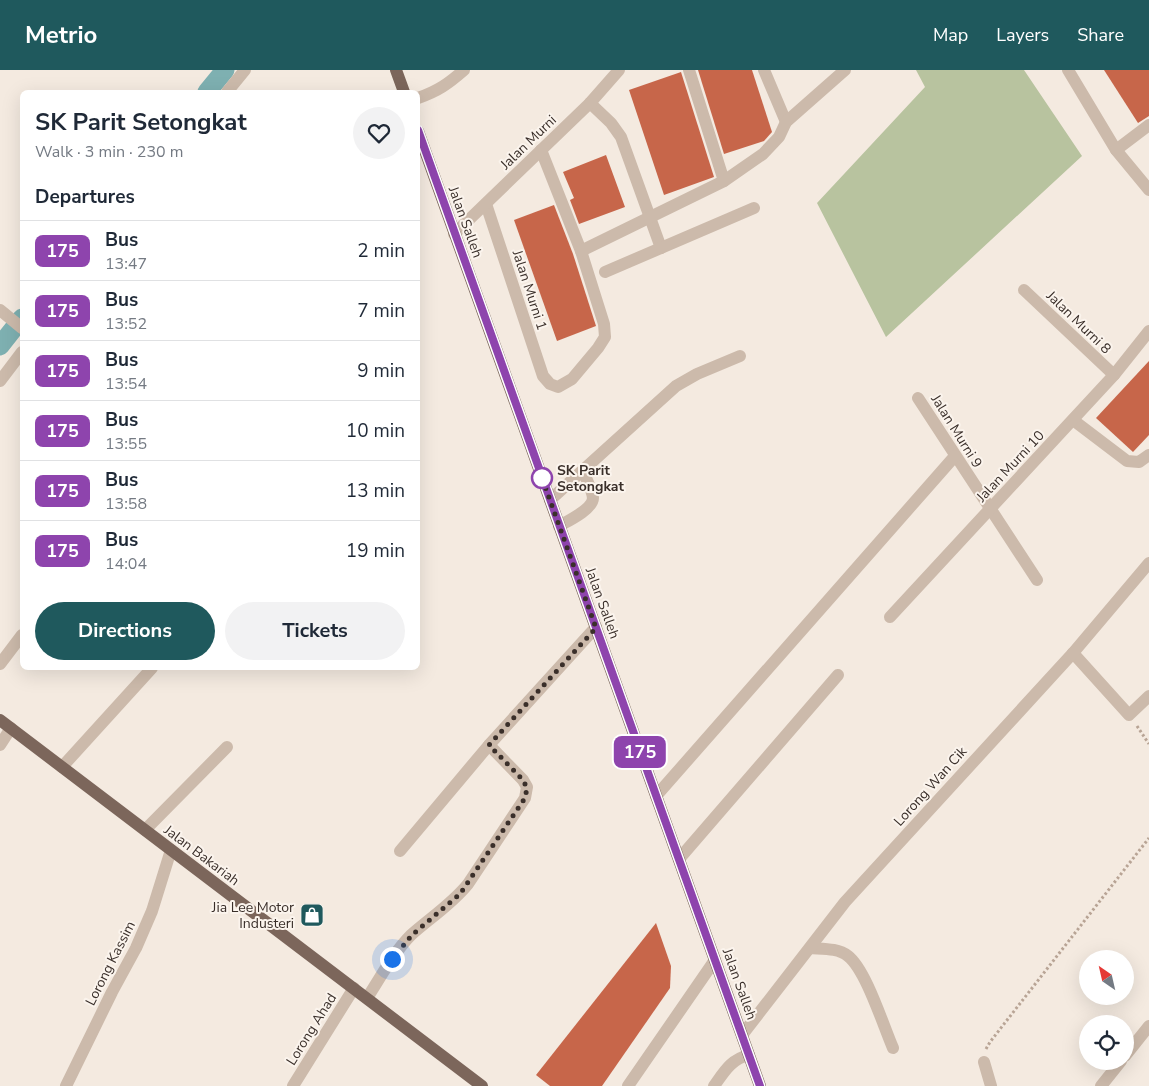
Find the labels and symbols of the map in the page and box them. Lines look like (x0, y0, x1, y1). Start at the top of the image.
street label: Jalan Murni (495, 111, 561, 175)
street label: Jalan Salleh (443, 183, 487, 261)
street label: Jalan Murni 1 (507, 247, 551, 333)
street label: Jalan Murni 8 (1041, 286, 1115, 358)
street label: Jalan Murni 9 (926, 390, 987, 472)
street label: Jalan Murni 10 (972, 426, 1049, 507)
place label: SK Parit Setongkat (557, 461, 625, 496)
marker: SK Parit Setongkat (531, 467, 553, 489)
street label: Jalan Salleh (580, 564, 624, 642)
line badge: 175 (611, 736, 669, 768)
street label: Lorong Wan Cik (890, 742, 972, 830)
street label: Jalan Bakariah (159, 820, 243, 890)
place label: Jia Lee Motor Industeri (211, 898, 294, 933)
shop icon: Jia Lee Motor Industeri (299, 902, 325, 928)
street label: Lorong Kassim (81, 918, 140, 1009)
street label: Jalan Salleh (717, 945, 761, 1023)
your location (380, 947, 405, 972)
north arrow (1079, 950, 1134, 1005)
street label: Lorong Ahad (282, 990, 341, 1069)

